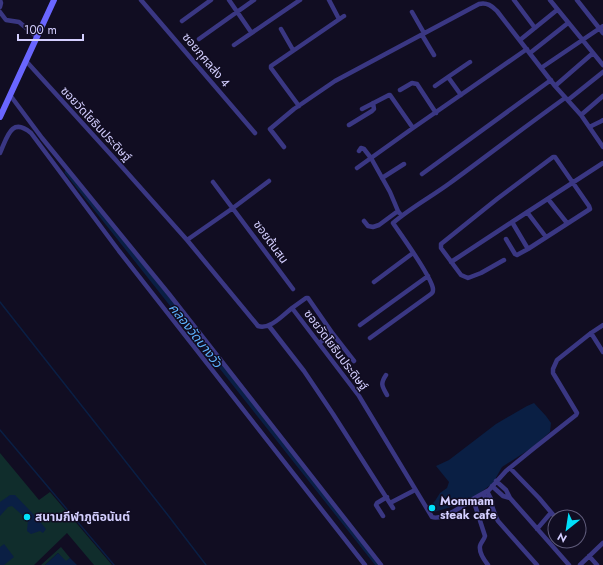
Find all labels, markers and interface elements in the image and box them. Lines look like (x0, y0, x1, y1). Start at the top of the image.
scale bar (18, 16, 83, 42)
text: 100 m (24, 21, 57, 39)
street label: ซอยกุศลส่ง 4 (178, 29, 234, 91)
street label: ซอยวัดโยธินประดิษฐ์ (56, 82, 136, 166)
street label: ซอยต้นสน (249, 217, 293, 267)
water label: คลองวัดบางวัว (164, 299, 227, 372)
street label: ซอยวัดโยธินประดิษฐ์ (300, 306, 373, 395)
place label: Mommam steak cafe (440, 492, 497, 524)
marker: Mommam steak cafe (427, 503, 437, 513)
place label: สนามกีฬาภูติอนันต์ (35, 508, 130, 526)
north arrow (547, 509, 587, 549)
marker: สนามกีฬาภูติอนันต์ (22, 512, 32, 522)
text: N (554, 529, 570, 547)

